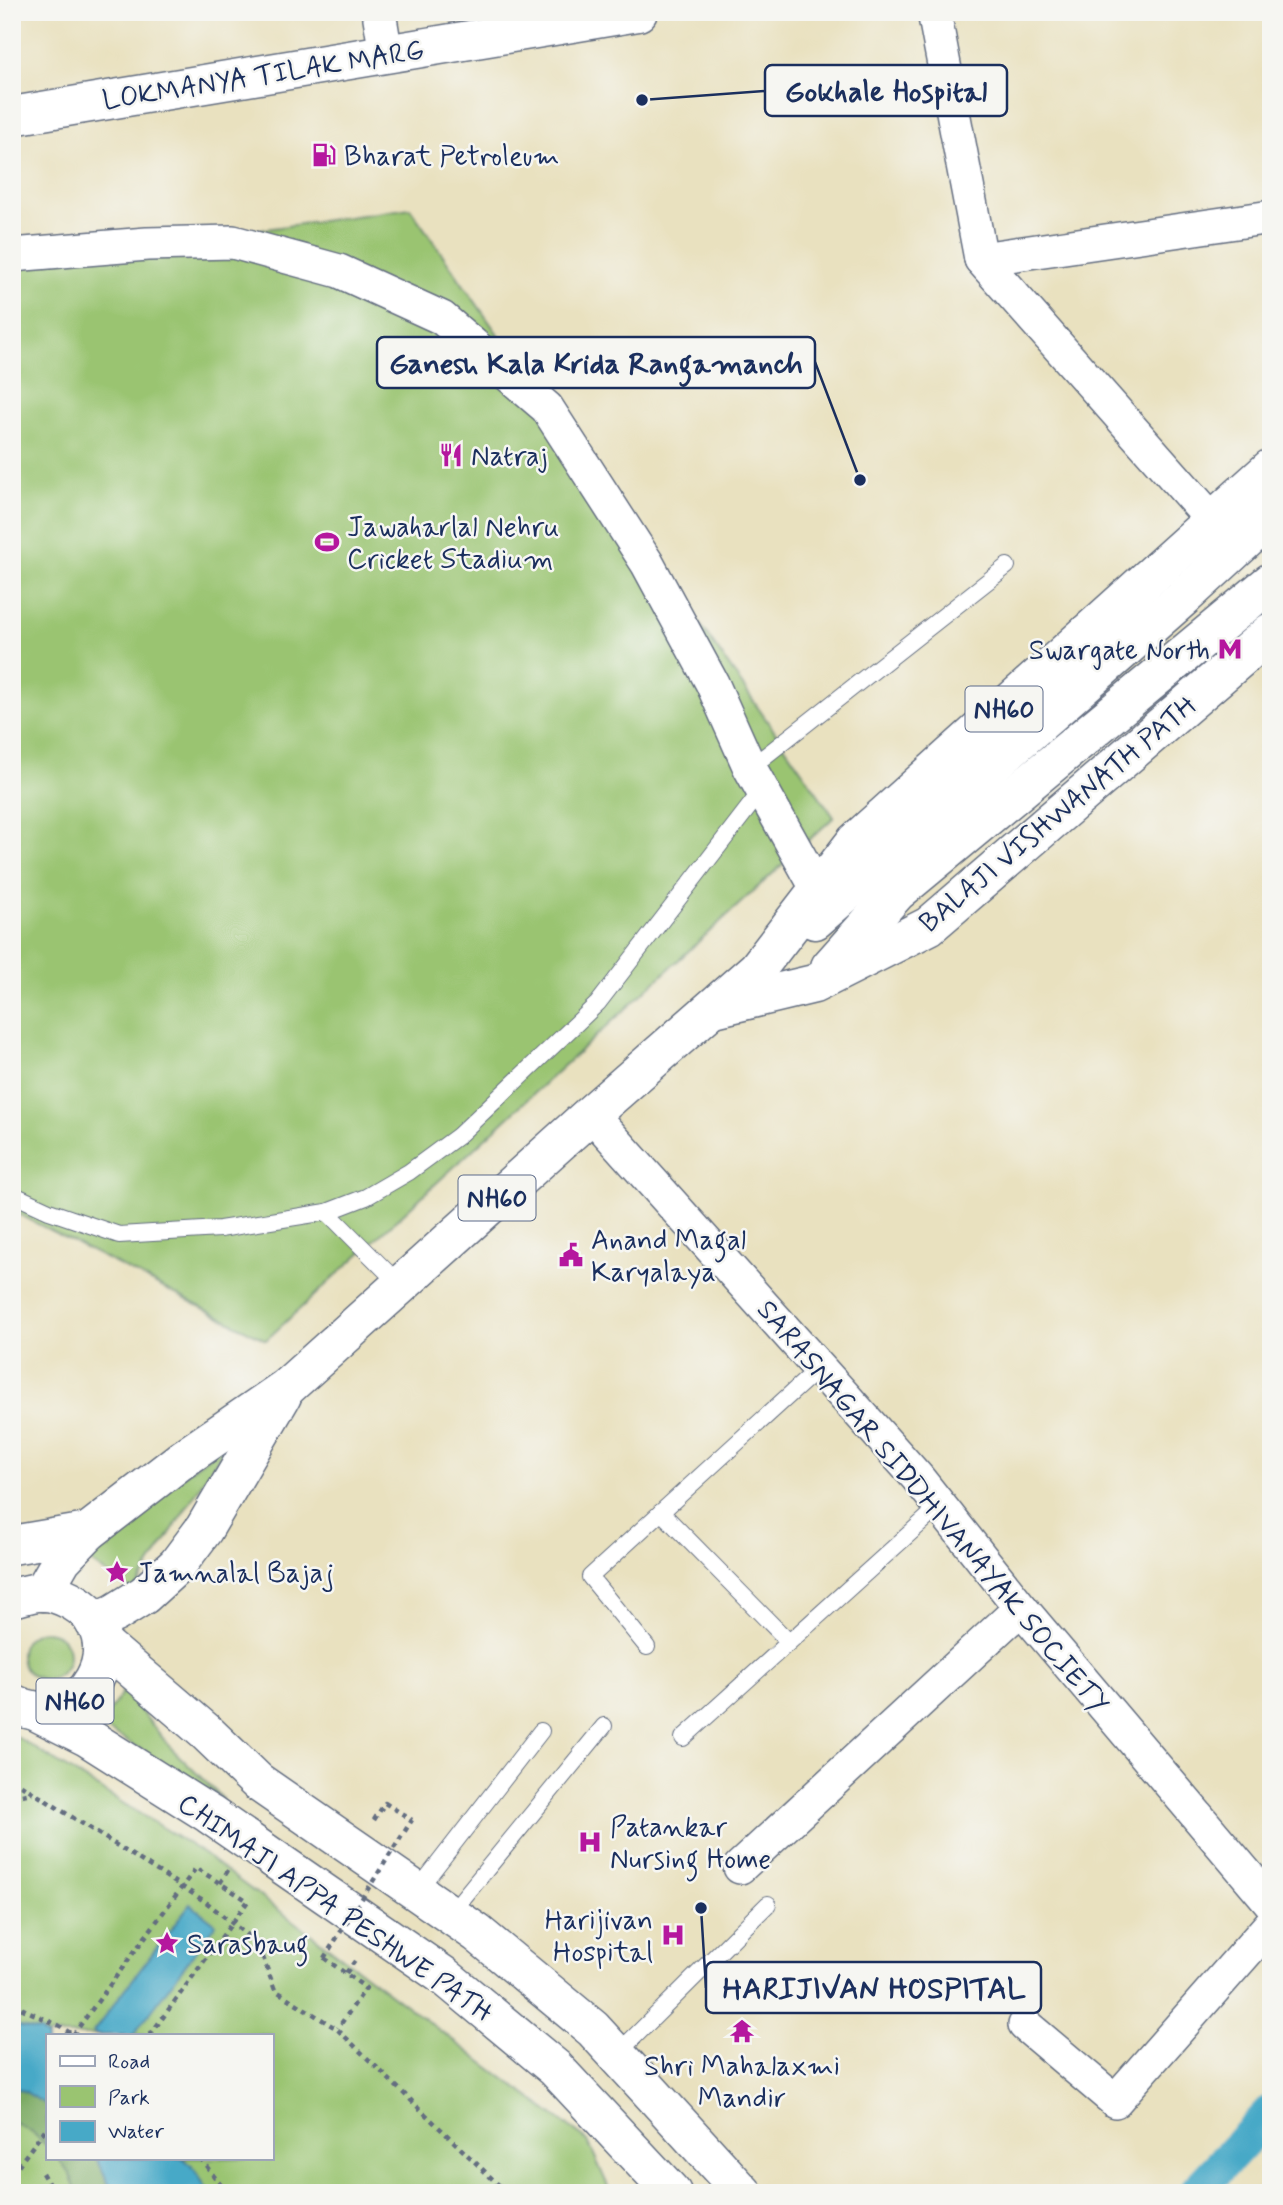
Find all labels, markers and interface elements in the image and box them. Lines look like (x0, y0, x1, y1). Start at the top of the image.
street label: LOKMANYA TILAK MARG (100, 33, 427, 120)
callout: Gokhale Hospital (765, 65, 1007, 116)
text: Gokhale Hospital (785, 73, 987, 112)
place label: Bharat Petroleum (344, 139, 560, 176)
fuel station icon: Bharat Petroleum (310, 141, 338, 169)
callout: Ganesh Kala Krida Rangamanch (377, 337, 815, 388)
text: Ganesh Kala Krida Rangamanch (389, 345, 803, 388)
place label: Natraj (471, 439, 548, 476)
restaurant icon: Natraj (437, 441, 465, 469)
place label: Jawaharlal Nehru Cricket Stadium (347, 510, 559, 579)
sports icon: Jawaharlal Nehru Cricket Stadium (313, 528, 341, 556)
place label: Swargate North (1029, 633, 1210, 670)
metro station icon: Swargate North (1216, 635, 1244, 663)
road number: NH60 (965, 687, 1042, 732)
street label: BALAJI VISHWANATH PATH (912, 688, 1205, 942)
road number: NH60 (458, 1176, 536, 1220)
place label: Anand Magal Karyalaya (591, 1223, 746, 1292)
public building icon: Anand Magal Karyalaya (557, 1241, 585, 1269)
street label: SARASNAGAR SIDDHIVANAYAK SOCIETY (748, 1293, 1117, 1722)
place label: Jamnalal Bajaj (137, 1556, 334, 1593)
place icon: Jamnalal Bajaj (103, 1558, 131, 1586)
road number: NH60 (36, 1678, 114, 1724)
street label: CHIMAJI APPA PESHWE PATH (170, 1786, 499, 2032)
place label: Patankar Nursing Home (610, 1810, 771, 1882)
hospital icon: Patankar Nursing Home (576, 1828, 604, 1856)
place label: Harijivan Hospital (545, 1903, 653, 1972)
hospital icon: Harijivan Hospital (659, 1921, 687, 1949)
place label: Sarasbaug (187, 1927, 309, 1967)
place icon: Sarasbaug (153, 1929, 181, 1957)
callout: HARIJIVAN HOSPITAL (706, 1962, 1041, 2013)
text: HARIJIVAN HOSPITAL (723, 1970, 1026, 2009)
temple icon: Shri Mahalaxmi Mandir (728, 2017, 756, 2045)
legend (46, 2034, 273, 2160)
text: Road (108, 2048, 150, 2076)
place label: Shri Mahalaxmi Mandir (644, 2049, 840, 2118)
text: Park (108, 2084, 150, 2112)
text: Water (108, 2118, 164, 2146)

